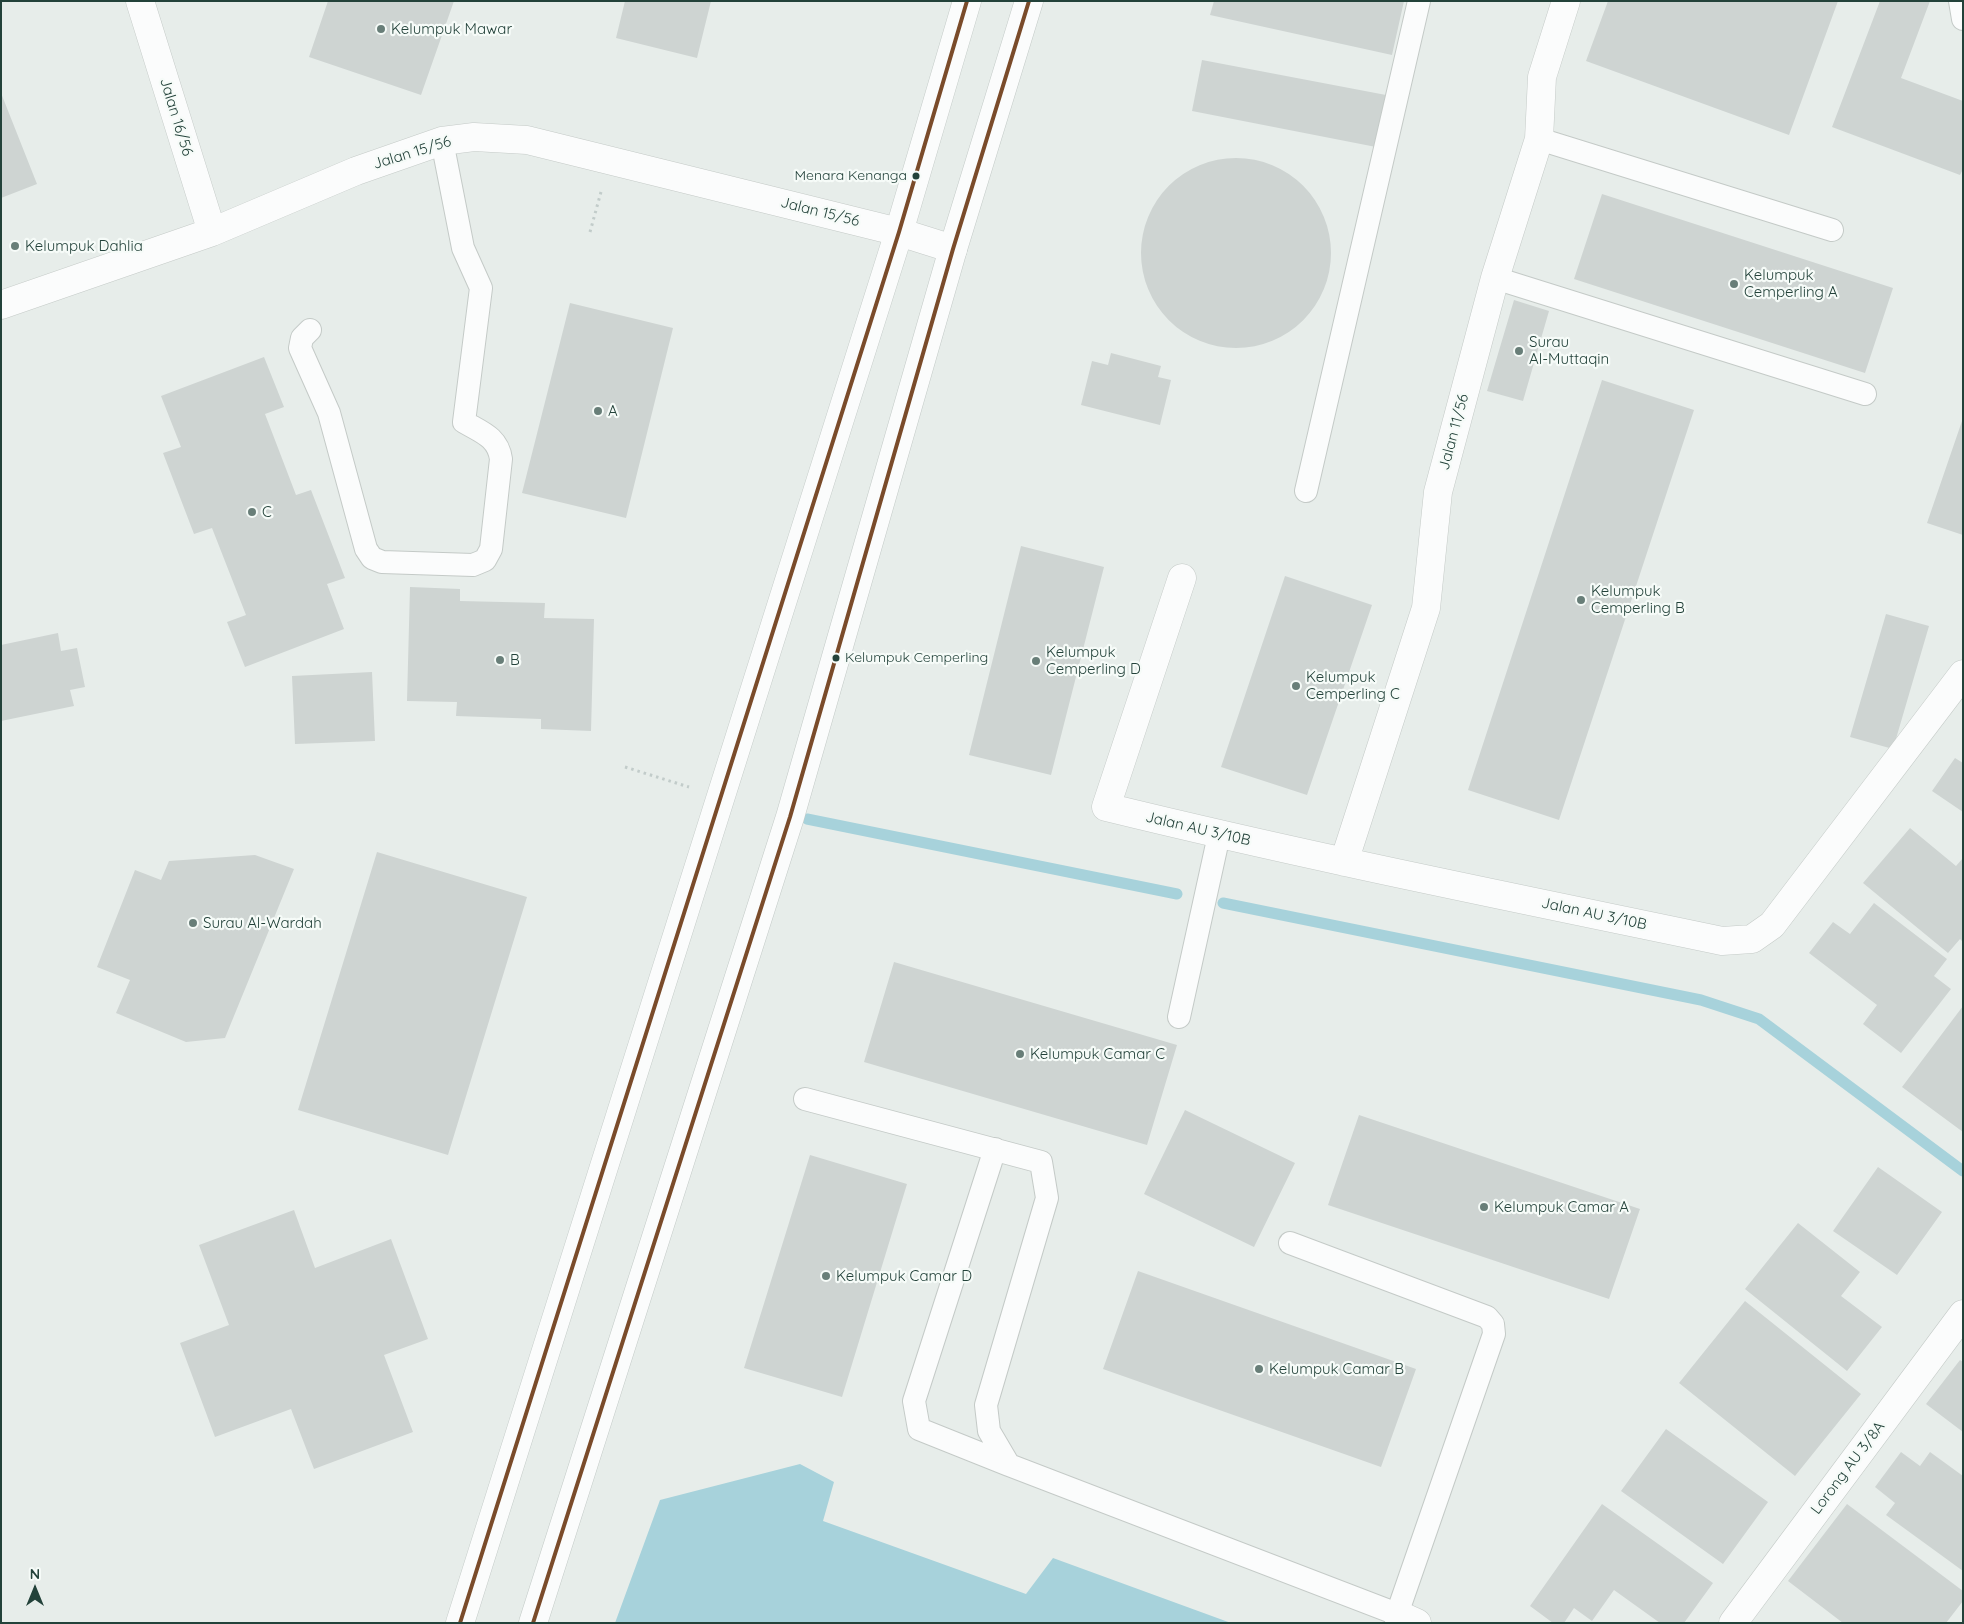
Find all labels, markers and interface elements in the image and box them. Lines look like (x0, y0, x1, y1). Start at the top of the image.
place label: Kelumpuk Mawar (391, 20, 512, 38)
marker: Kelumpuk Mawar (375, 23, 387, 35)
street label: Jalan 16/56 (156, 76, 196, 158)
street label: Jalan 15/56 (371, 133, 453, 173)
place label: Menara Kenanga (795, 168, 907, 184)
marker: Menara Kenanga (911, 171, 921, 181)
street label: Jalan 15/56 (779, 193, 861, 231)
place label: Kelumpuk Dahlia (25, 237, 143, 255)
marker: Kelumpuk Dahlia (9, 240, 21, 252)
place label: Kelumpuk Cemperling A (1744, 266, 1838, 301)
marker: Kelumpuk Cemperling A (1728, 278, 1740, 290)
place label: Surau Al-Muttaqin (1529, 333, 1609, 368)
marker: Surau Al-Muttaqin (1513, 345, 1525, 357)
street label: Jalan 11/56 (1435, 392, 1473, 472)
place label: A (608, 402, 618, 420)
marker: A (592, 405, 604, 417)
place label: C (262, 503, 272, 521)
marker: C (246, 506, 258, 518)
place label: Kelumpuk Cemperling B (1591, 582, 1685, 617)
marker: Kelumpuk Cemperling B (1575, 594, 1587, 606)
place label: Kelumpuk Cemperling D (1046, 643, 1141, 678)
place label: Kelumpuk Cemperling (845, 650, 988, 666)
place label: B (510, 651, 520, 669)
marker: Kelumpuk Cemperling (831, 653, 841, 663)
marker: B (494, 654, 506, 666)
marker: Kelumpuk Cemperling D (1030, 655, 1042, 667)
place label: Kelumpuk Cemperling C (1306, 668, 1400, 703)
marker: Kelumpuk Cemperling C (1290, 680, 1302, 692)
street label: Jalan AU 3/10B (1144, 808, 1252, 850)
street label: Jalan AU 3/10B (1540, 894, 1648, 934)
place label: Surau Al-Wardah (203, 914, 322, 932)
marker: Surau Al-Wardah (187, 917, 199, 929)
place label: Kelumpuk Camar C (1030, 1045, 1165, 1063)
marker: Kelumpuk Camar C (1014, 1048, 1026, 1060)
place label: Kelumpuk Camar A (1494, 1198, 1629, 1216)
marker: Kelumpuk Camar A (1478, 1201, 1490, 1213)
place label: Kelumpuk Camar D (836, 1267, 972, 1285)
marker: Kelumpuk Camar D (820, 1270, 832, 1282)
place label: Kelumpuk Camar B (1269, 1360, 1404, 1378)
marker: Kelumpuk Camar B (1253, 1363, 1265, 1375)
street label: Lorong AU 3/8A (1807, 1418, 1889, 1518)
north arrow (10, 1564, 60, 1614)
text: N (30, 1565, 40, 1583)

